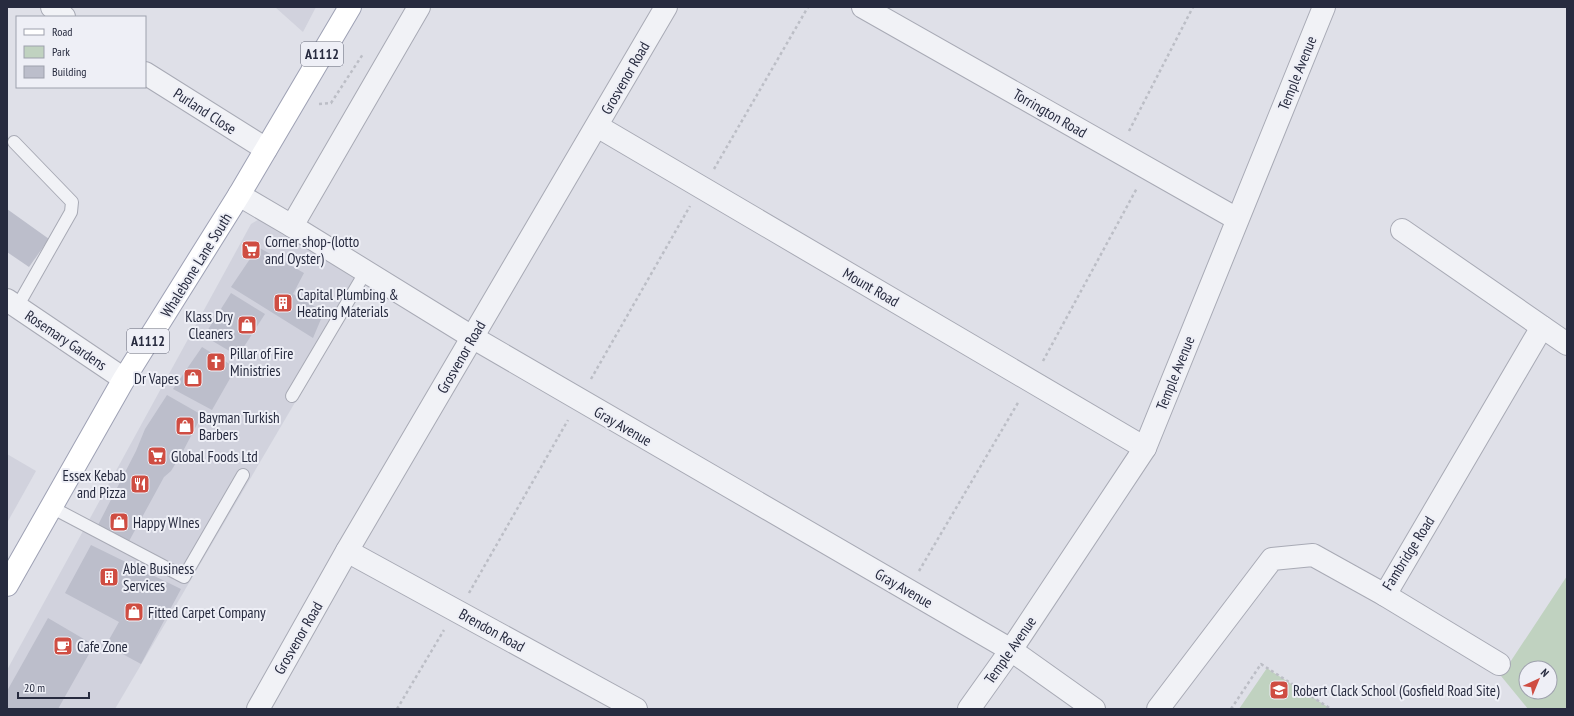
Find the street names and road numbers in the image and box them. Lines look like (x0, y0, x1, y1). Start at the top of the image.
street label: Temple Avenue (1274, 33, 1320, 113)
street label: Grosvenor Road (597, 38, 653, 118)
road number: A1112 (301, 42, 343, 66)
street label: Purland Close (170, 84, 240, 138)
street label: Torrington Road (1010, 84, 1090, 142)
street label: Whalebone Lane South (156, 209, 236, 321)
street label: Mount Road (839, 263, 903, 311)
street label: Rosemary Gardens (22, 306, 110, 374)
street label: Grosvenor Road (433, 317, 489, 397)
road number: A1112 (127, 329, 169, 353)
street label: Temple Avenue (1152, 333, 1198, 413)
street label: Gray Avenue (591, 402, 655, 450)
street label: Fambridge Road (1378, 512, 1438, 594)
street label: Gray Avenue (872, 564, 936, 612)
street label: Grosvenor Road (270, 598, 326, 678)
street label: Brendon Road (456, 604, 528, 656)
street label: Temple Avenue (980, 613, 1040, 687)

